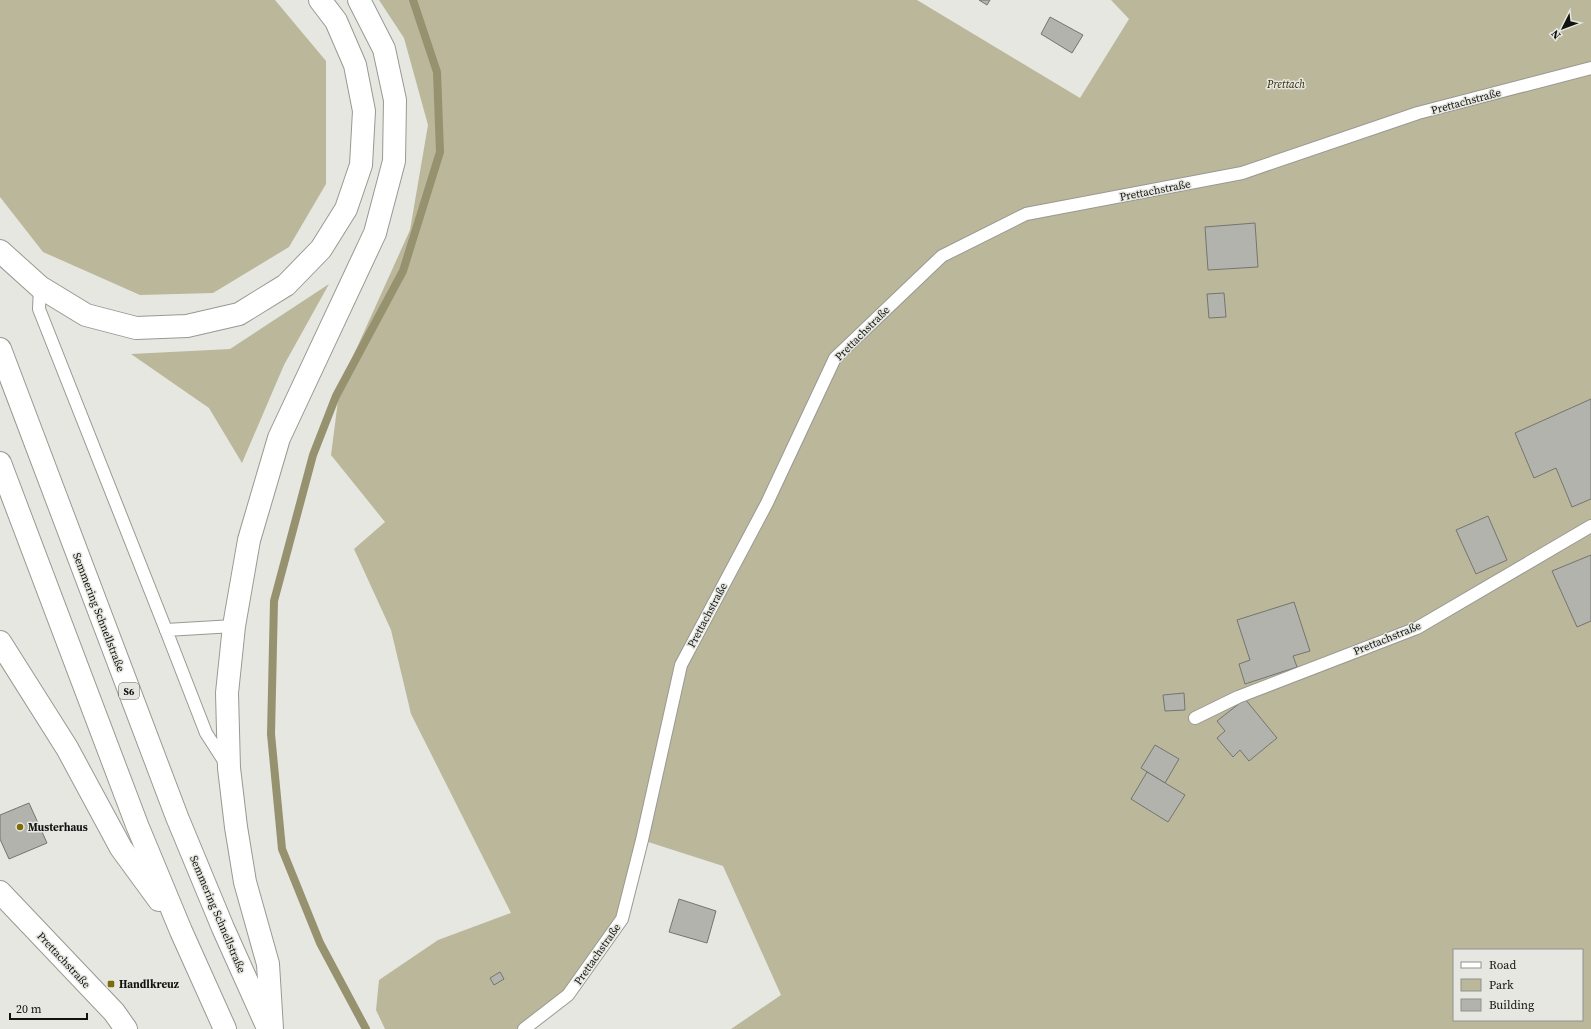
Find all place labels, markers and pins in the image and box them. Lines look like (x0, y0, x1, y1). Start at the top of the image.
place label: Musterhaus (28, 820, 88, 835)
marker: Musterhaus (15, 822, 25, 832)
place label: Handlkreuz (119, 977, 179, 992)
marker: Handlkreuz (106, 979, 116, 989)

